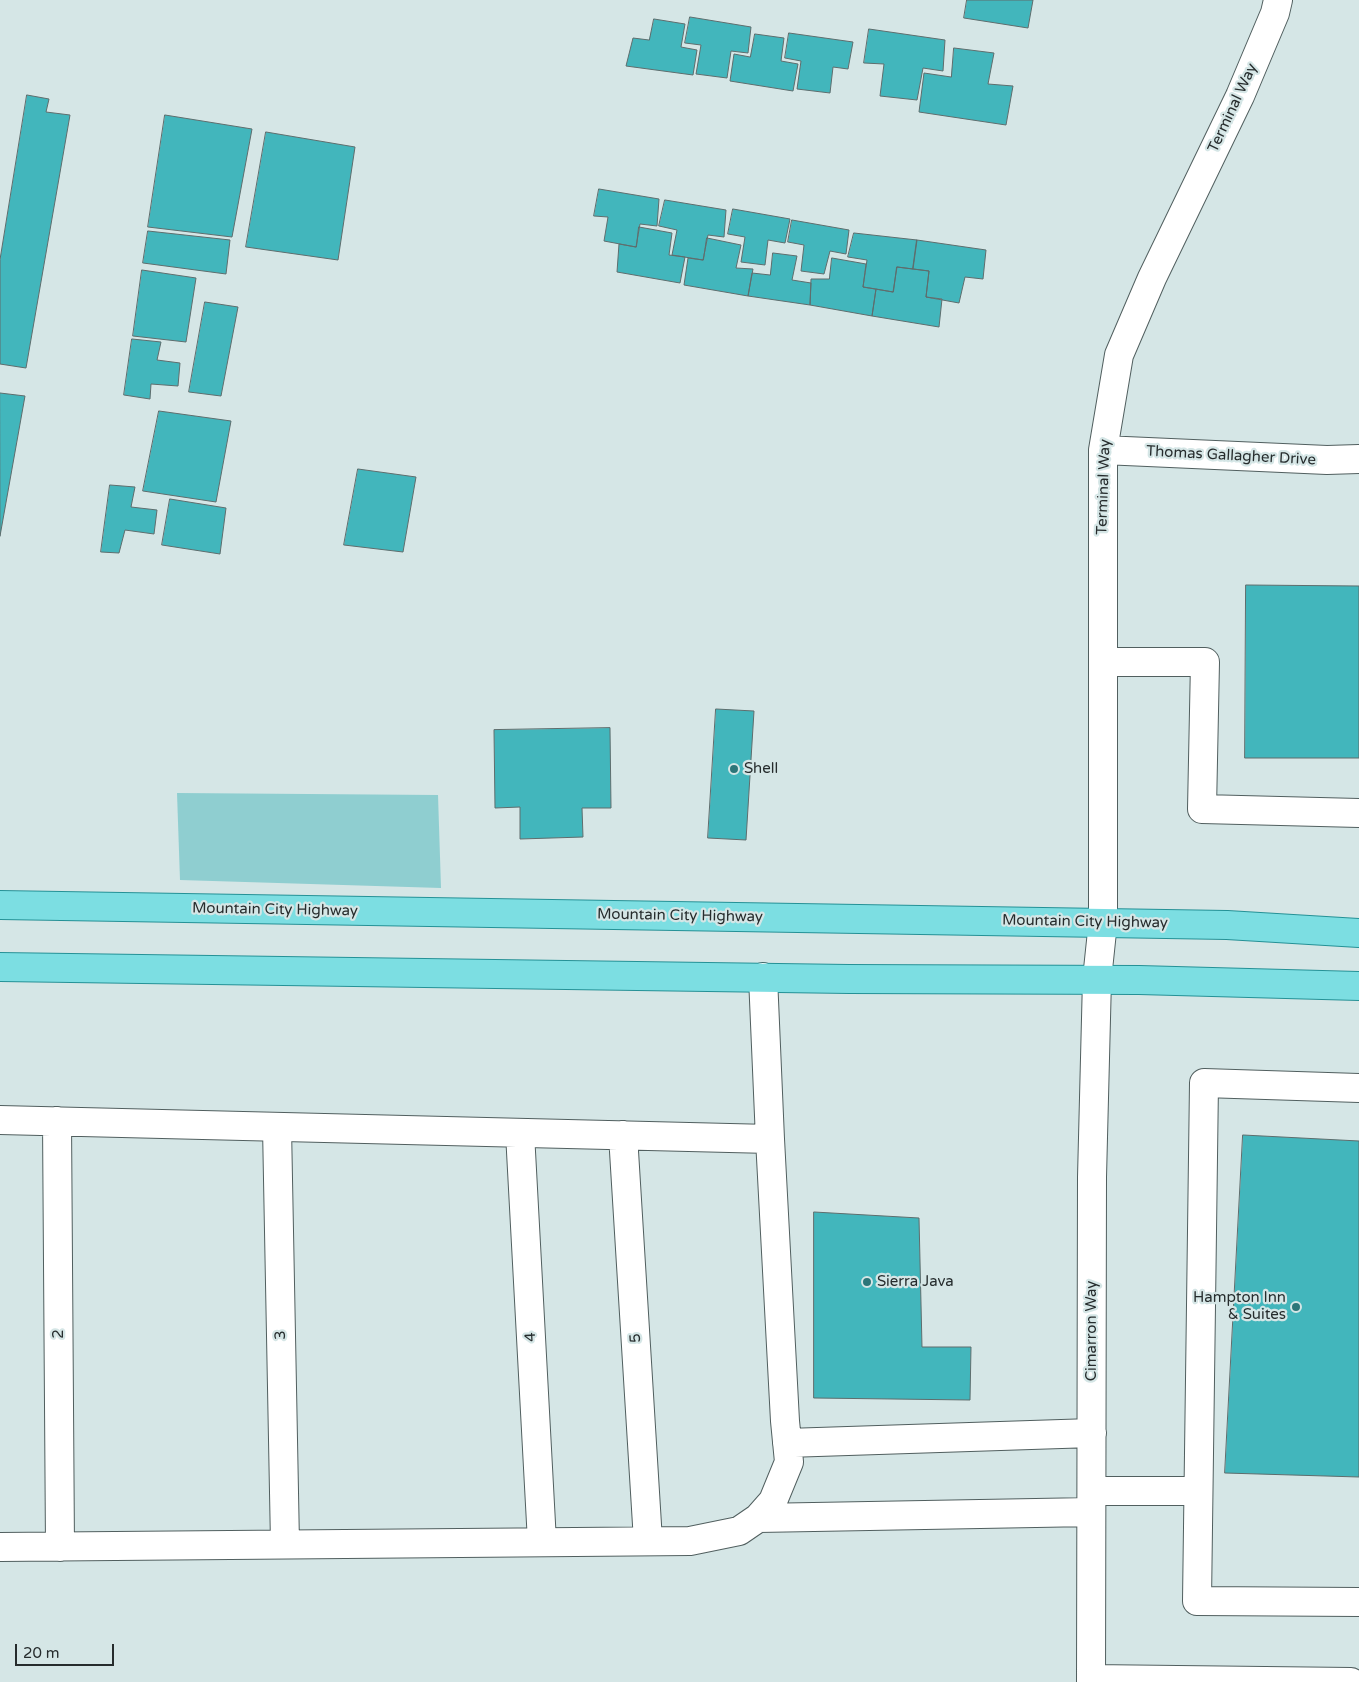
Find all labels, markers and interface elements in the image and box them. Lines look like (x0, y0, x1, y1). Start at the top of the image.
street label: Terminal Way (1205, 61, 1261, 155)
street label: Terminal Way (1093, 439, 1115, 535)
street label: Thomas Gallagher Drive (1146, 443, 1316, 469)
place label: Shell (744, 760, 778, 778)
marker: Shell (728, 763, 740, 775)
street label: Mountain City Highway (192, 900, 358, 920)
street label: Mountain City Highway (597, 906, 763, 926)
street label: Mountain City Highway (1002, 912, 1168, 932)
place label: Sierra Java (877, 1273, 954, 1291)
marker: Sierra Java (861, 1276, 873, 1288)
street label: Cimarron Way (1083, 1281, 1101, 1381)
place label: Hampton Inn & Suites (1193, 1289, 1286, 1324)
marker: Hampton Inn & Suites (1290, 1301, 1302, 1313)
street label: 2 (50, 1329, 68, 1339)
street label: 3 (272, 1330, 290, 1340)
street label: 4 (522, 1332, 540, 1342)
street label: 5 (627, 1333, 645, 1343)
scale bar (18, 1634, 116, 1666)
text: 20 m (23, 1644, 60, 1662)

